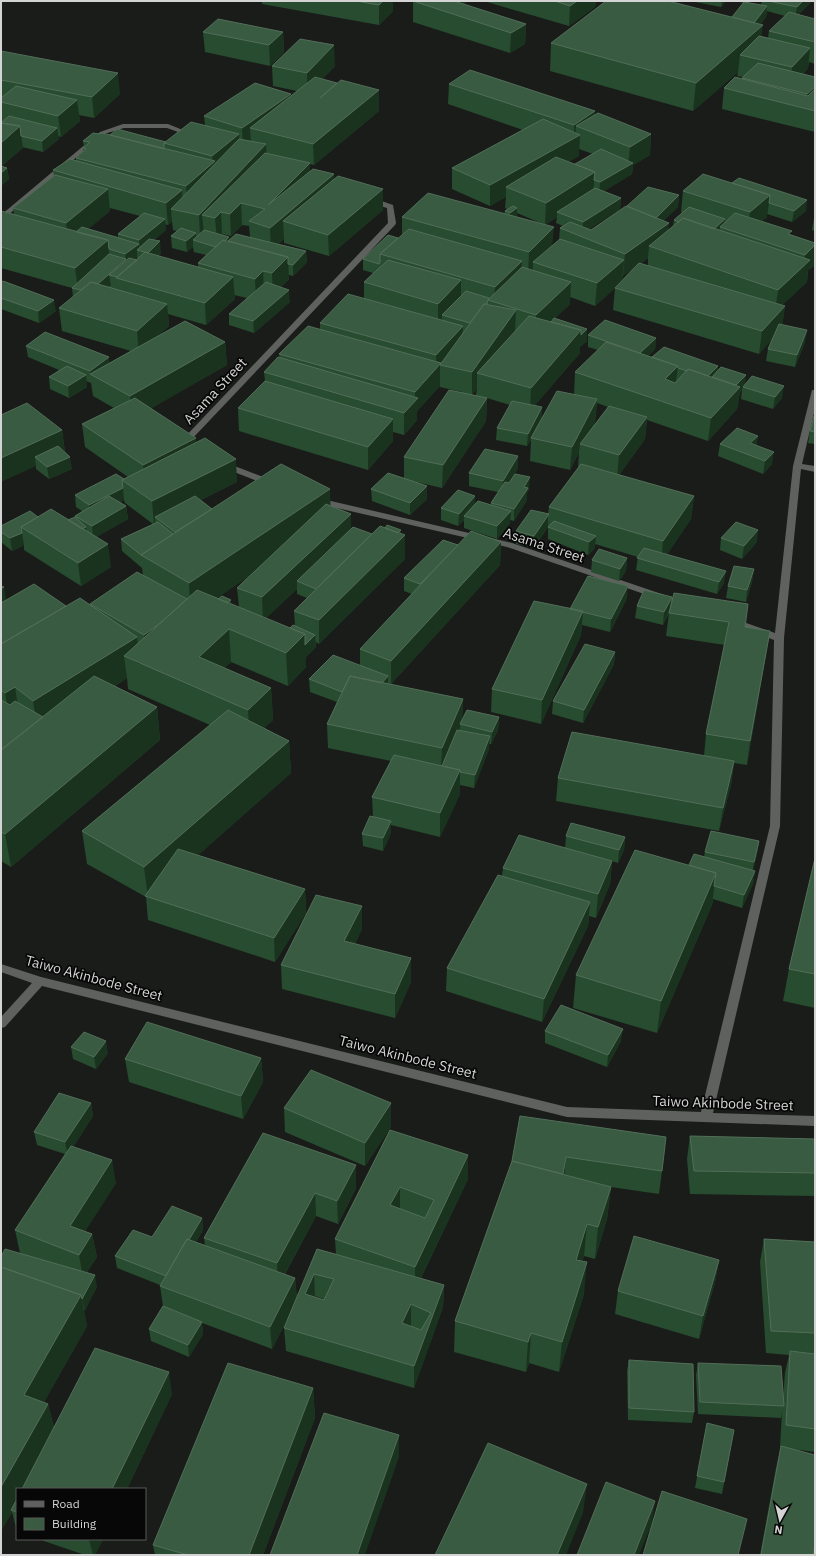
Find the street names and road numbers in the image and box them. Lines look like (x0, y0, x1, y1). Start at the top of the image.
street label: Asama Street (180, 354, 251, 428)
street label: Asama Street (501, 523, 587, 567)
street label: Taiwo Akinbode Street (24, 951, 165, 1005)
street label: Taiwo Akinbode Street (337, 1031, 479, 1083)
street label: Taiwo Akinbode Street (652, 1092, 794, 1114)

